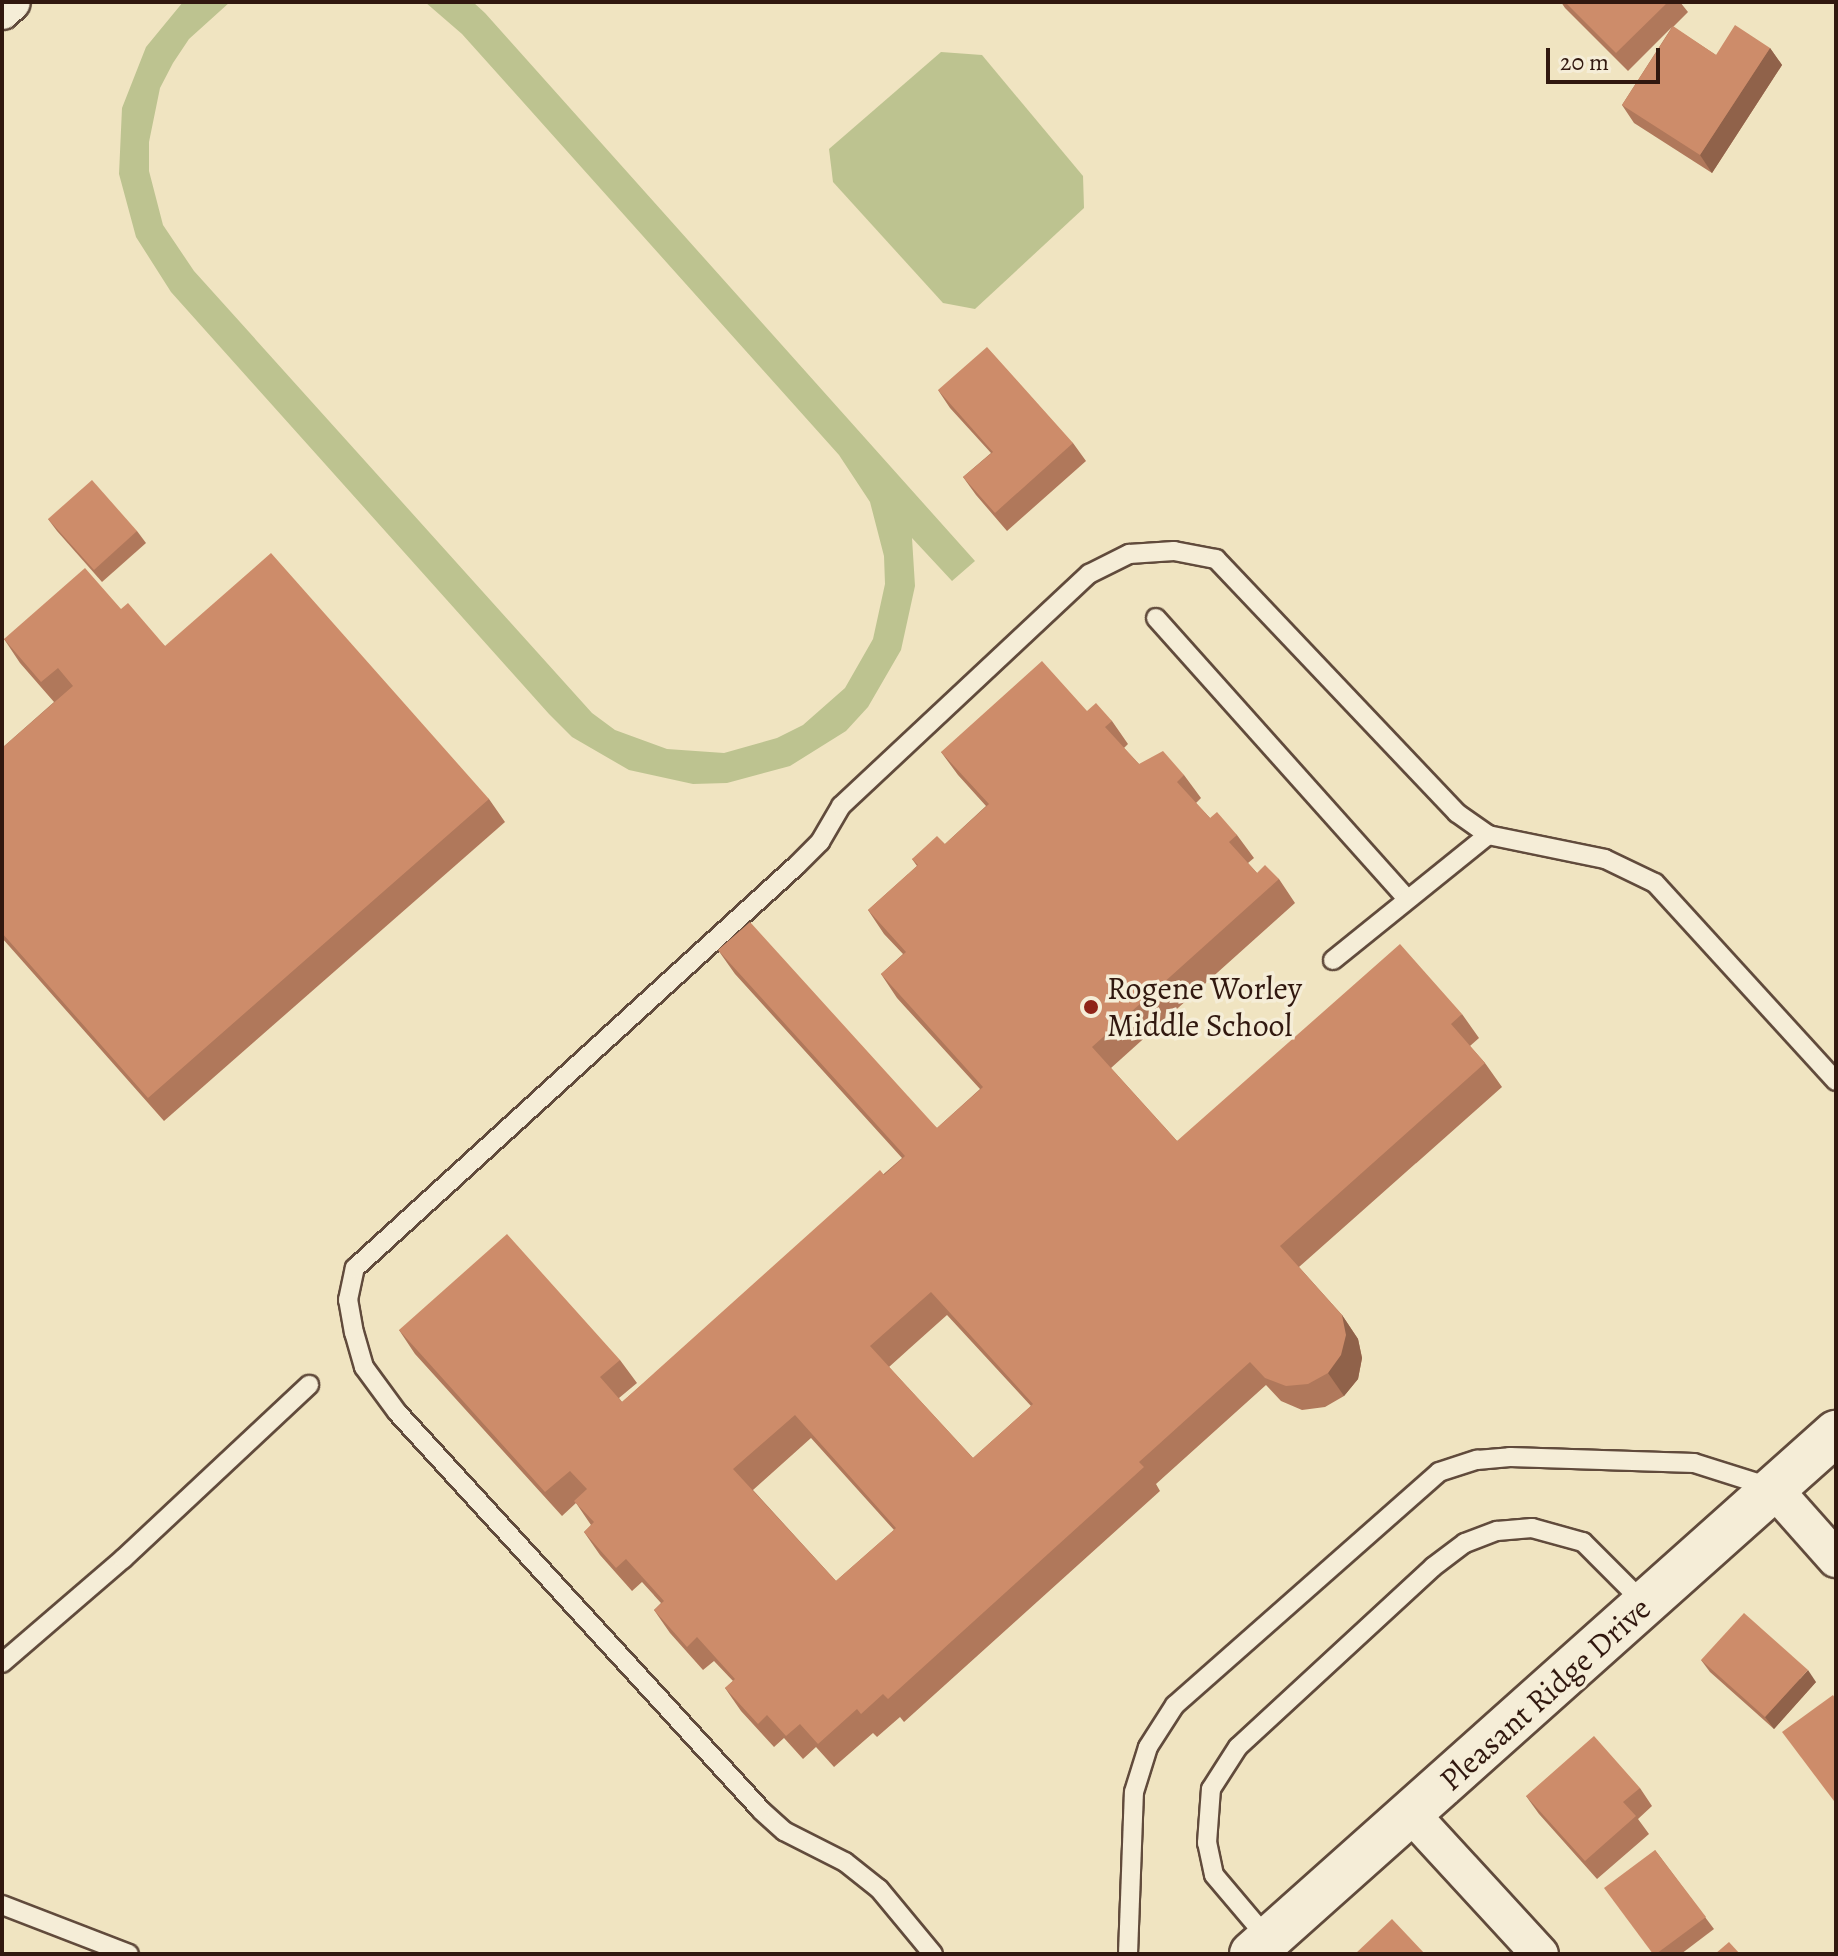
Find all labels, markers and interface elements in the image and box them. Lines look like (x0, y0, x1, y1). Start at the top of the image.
scale bar (1550, 32, 1664, 82)
text: 20 m (1560, 46, 1609, 78)
place label: Rogene Worley Middle School (1107, 970, 1302, 1045)
marker: Rogene Worley Middle School (1082, 998, 1100, 1016)
street label: Pleasant Ridge Drive (1432, 1589, 1658, 1799)

